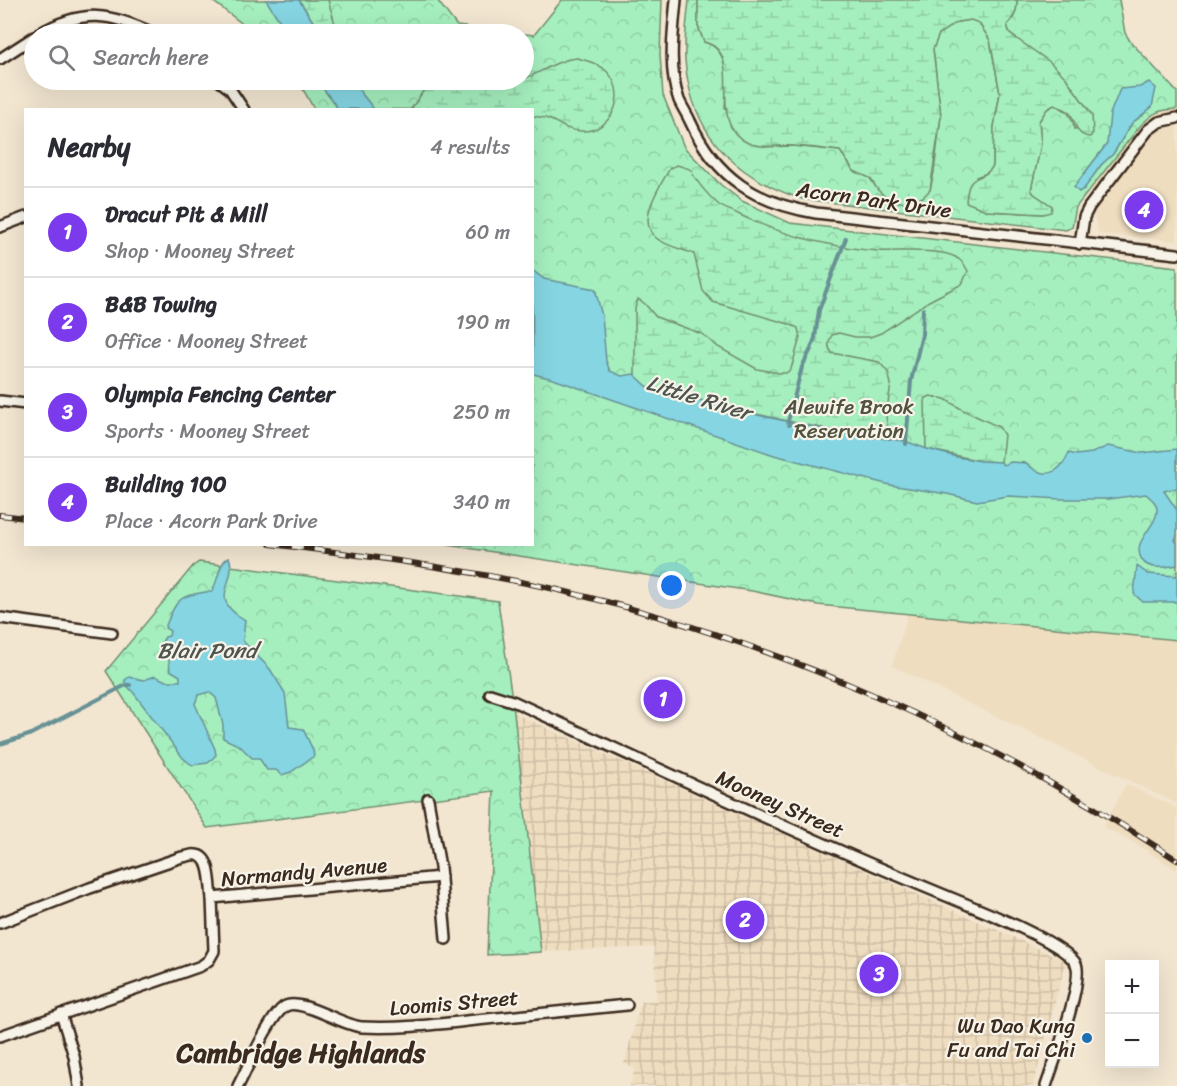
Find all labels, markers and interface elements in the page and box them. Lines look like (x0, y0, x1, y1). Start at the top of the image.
search box (24, 24, 534, 90)
text: Search here (93, 38, 209, 77)
icon: search (45, 41, 78, 74)
text: Nearby (48, 124, 130, 170)
text: 4 results (430, 130, 510, 165)
street label: Acorn Park Drive (793, 170, 954, 230)
pin: 4 (1124, 188, 1164, 232)
text: Dracut Pit & Mill (105, 195, 267, 234)
text: 1 (63, 215, 72, 250)
text: 60 m (465, 215, 510, 250)
text: Shop · Mooney Street (105, 234, 295, 269)
text: B&B Towing (105, 285, 217, 324)
text: 2 (62, 305, 73, 340)
text: 190 m (456, 305, 510, 340)
text: Office · Mooney Street (105, 324, 308, 359)
water label: Little River (642, 363, 760, 433)
text: Olympia Fencing Center (105, 375, 335, 414)
park label: Alewife Brook Reservation (783, 388, 914, 450)
text: 3 (62, 395, 73, 430)
text: 250 m (453, 395, 510, 430)
text: Sports · Mooney Street (105, 414, 310, 449)
text: Building 100 (105, 465, 227, 504)
text: 4 (61, 485, 74, 520)
text: 340 m (453, 485, 510, 520)
text: Place · Acorn Park Drive (105, 504, 318, 539)
your location (657, 571, 686, 600)
water label: Blair Pond (157, 631, 263, 670)
pin: 1 (644, 676, 682, 722)
street label: Mooney Street (710, 759, 850, 849)
street label: Normandy Avenue (219, 846, 389, 898)
pin: 2 (726, 898, 764, 942)
pin: 3 (860, 952, 898, 996)
map controls (1105, 960, 1159, 1068)
button: + (1105, 960, 1159, 1014)
street label: Loomis Street (388, 978, 520, 1028)
place label: Wu Dao Kung Fu and Tai Chi (947, 1007, 1076, 1069)
button: − (1105, 1014, 1159, 1068)
district label: Cambridge Highlands (176, 1029, 426, 1077)
marker: Wu Dao Kung Fu and Tai Chi (1080, 1031, 1094, 1045)

